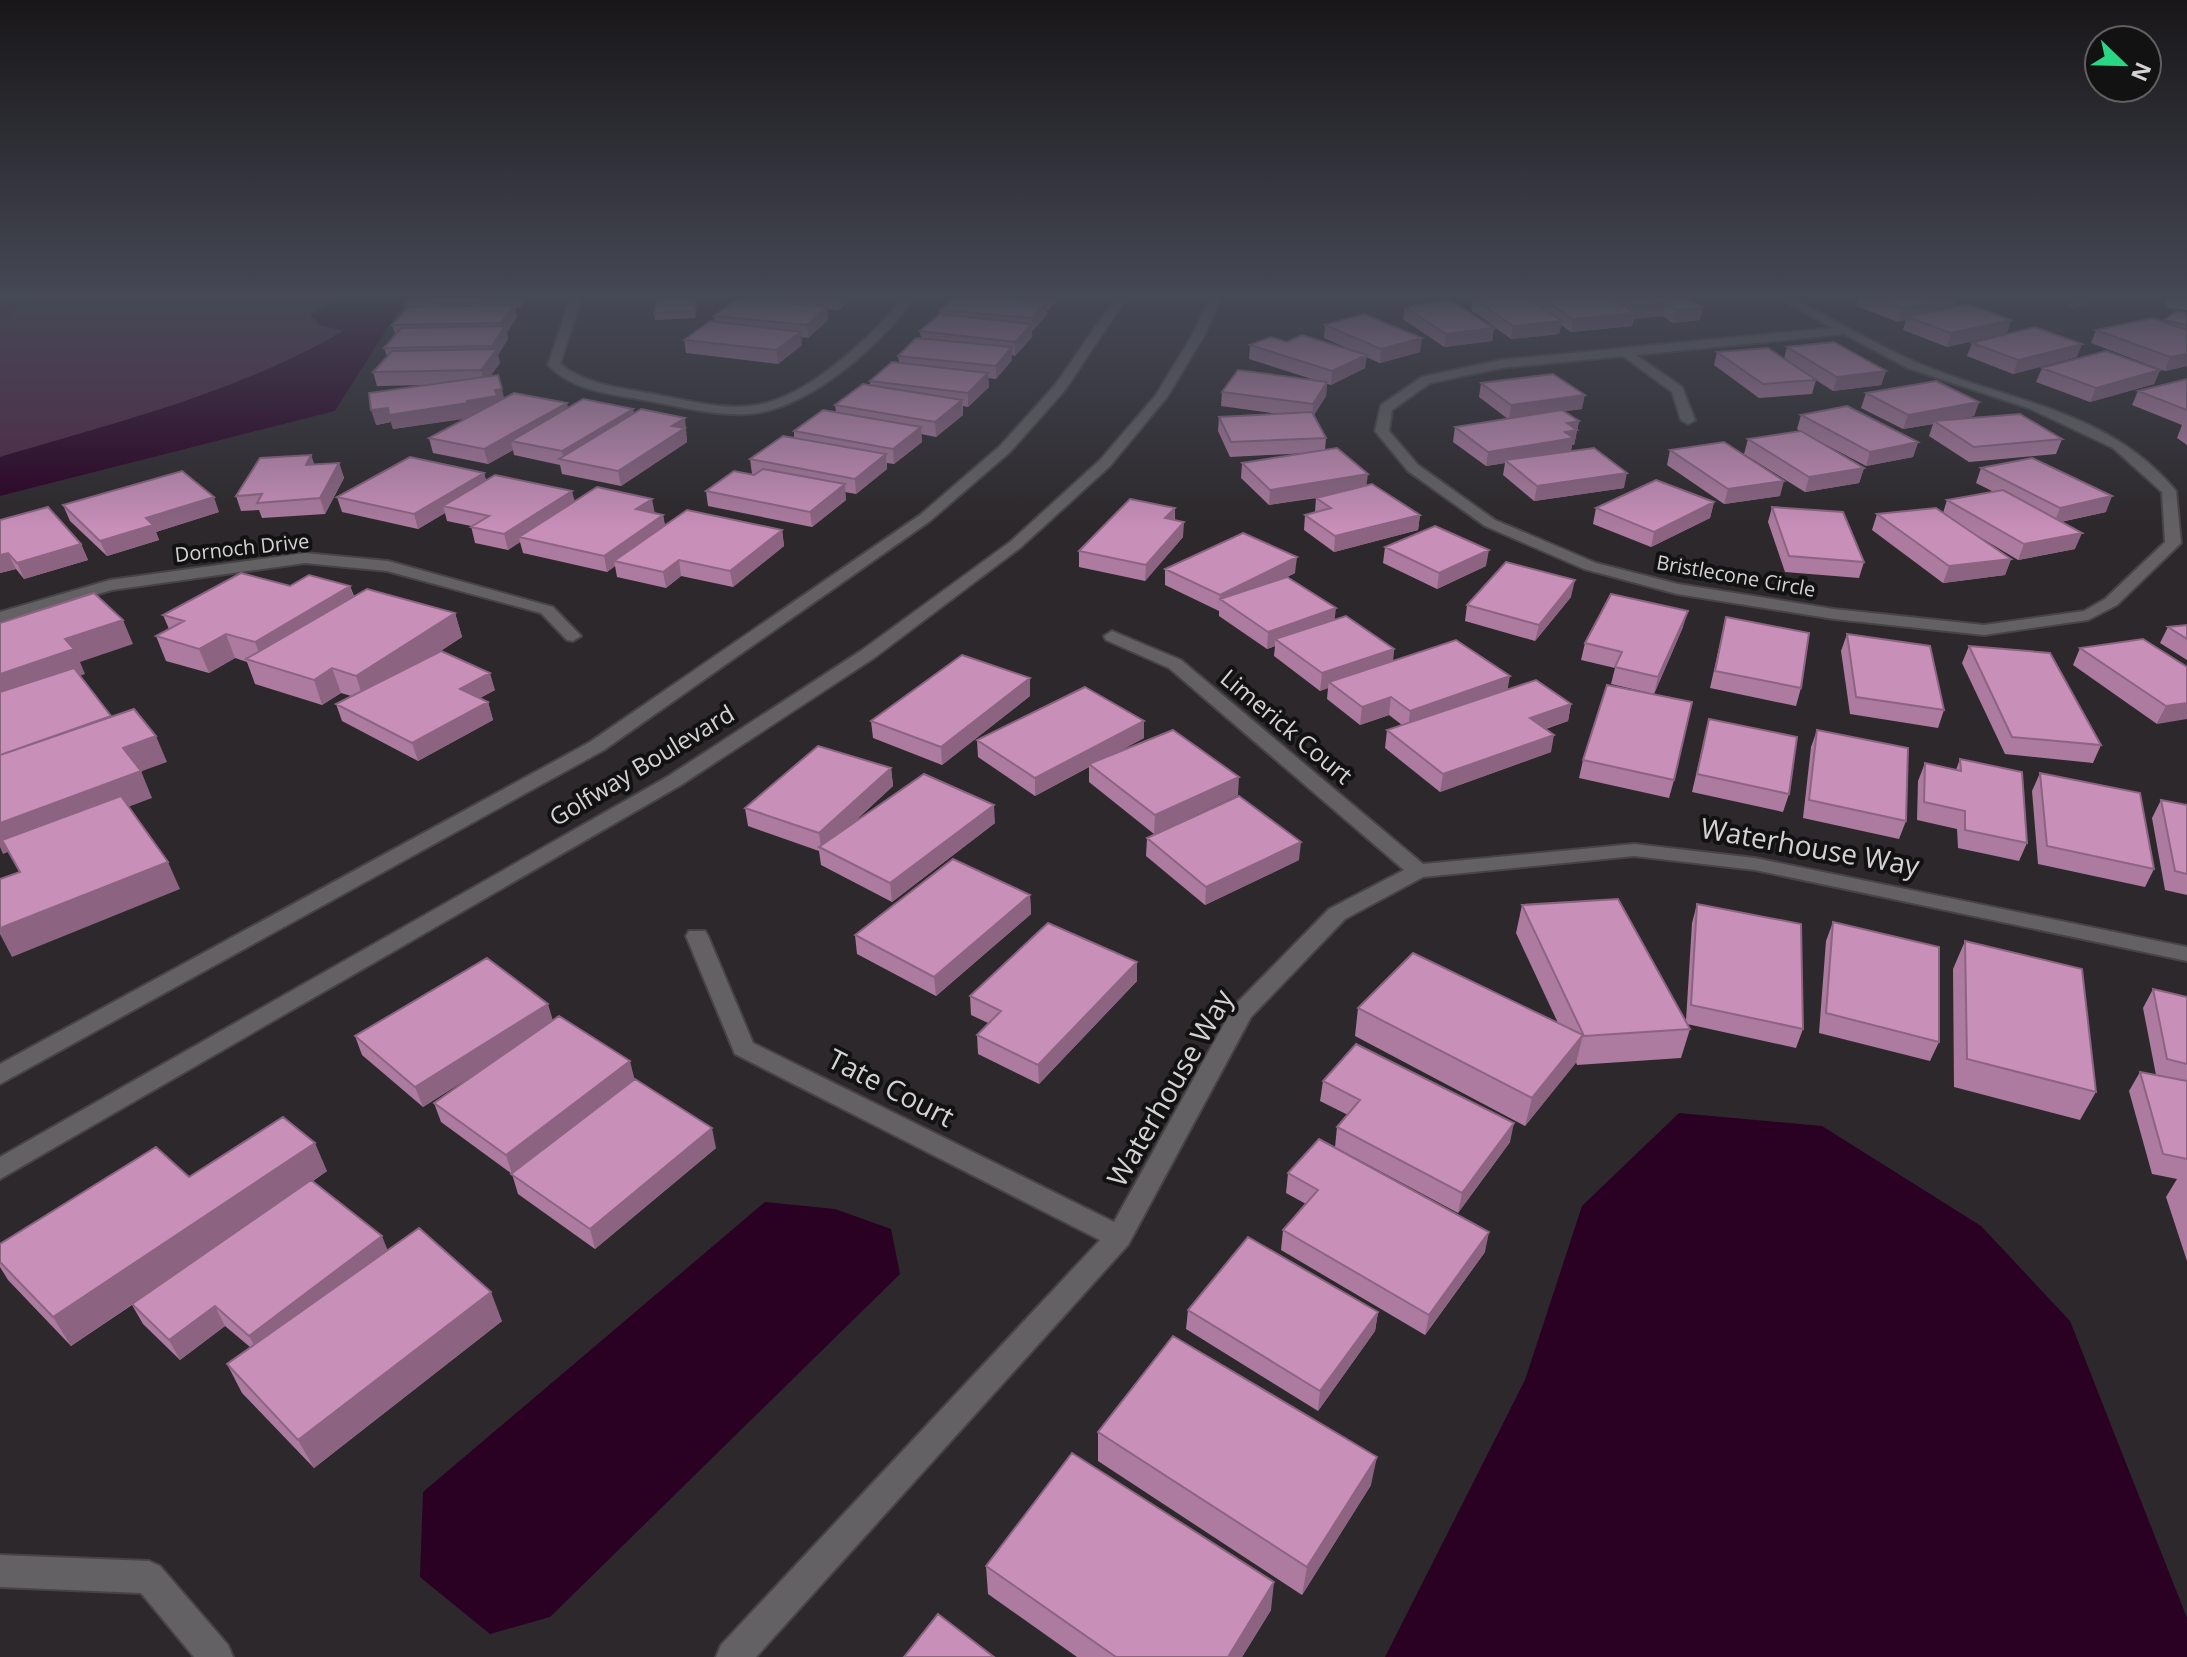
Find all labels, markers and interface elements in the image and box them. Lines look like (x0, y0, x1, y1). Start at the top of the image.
north arrow (2083, 24, 2163, 104)
text: N (2125, 58, 2160, 86)
street label: Dornoch Drive (173, 527, 310, 568)
street label: Bristlecone Circle (1654, 548, 1818, 603)
street label: Limerick Court (1214, 661, 1360, 791)
street label: Golfway Boulevard (543, 696, 740, 833)
street label: Waterhouse Way (1698, 808, 1924, 884)
street label: Waterhouse Way (1097, 981, 1241, 1193)
street label: Tate Court (822, 1039, 961, 1135)

